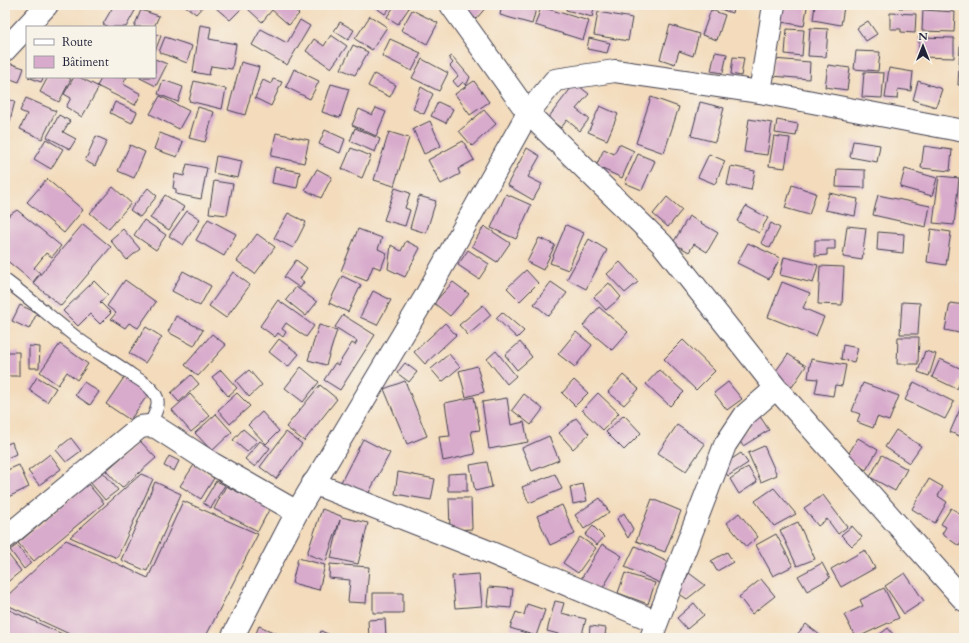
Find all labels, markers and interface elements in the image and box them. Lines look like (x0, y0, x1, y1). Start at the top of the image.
legend (26, 26, 156, 78)
north arrow (903, 26, 943, 66)
text: N (918, 29, 928, 44)
text: Route (62, 34, 93, 50)
text: Bâtiment (62, 54, 109, 70)

